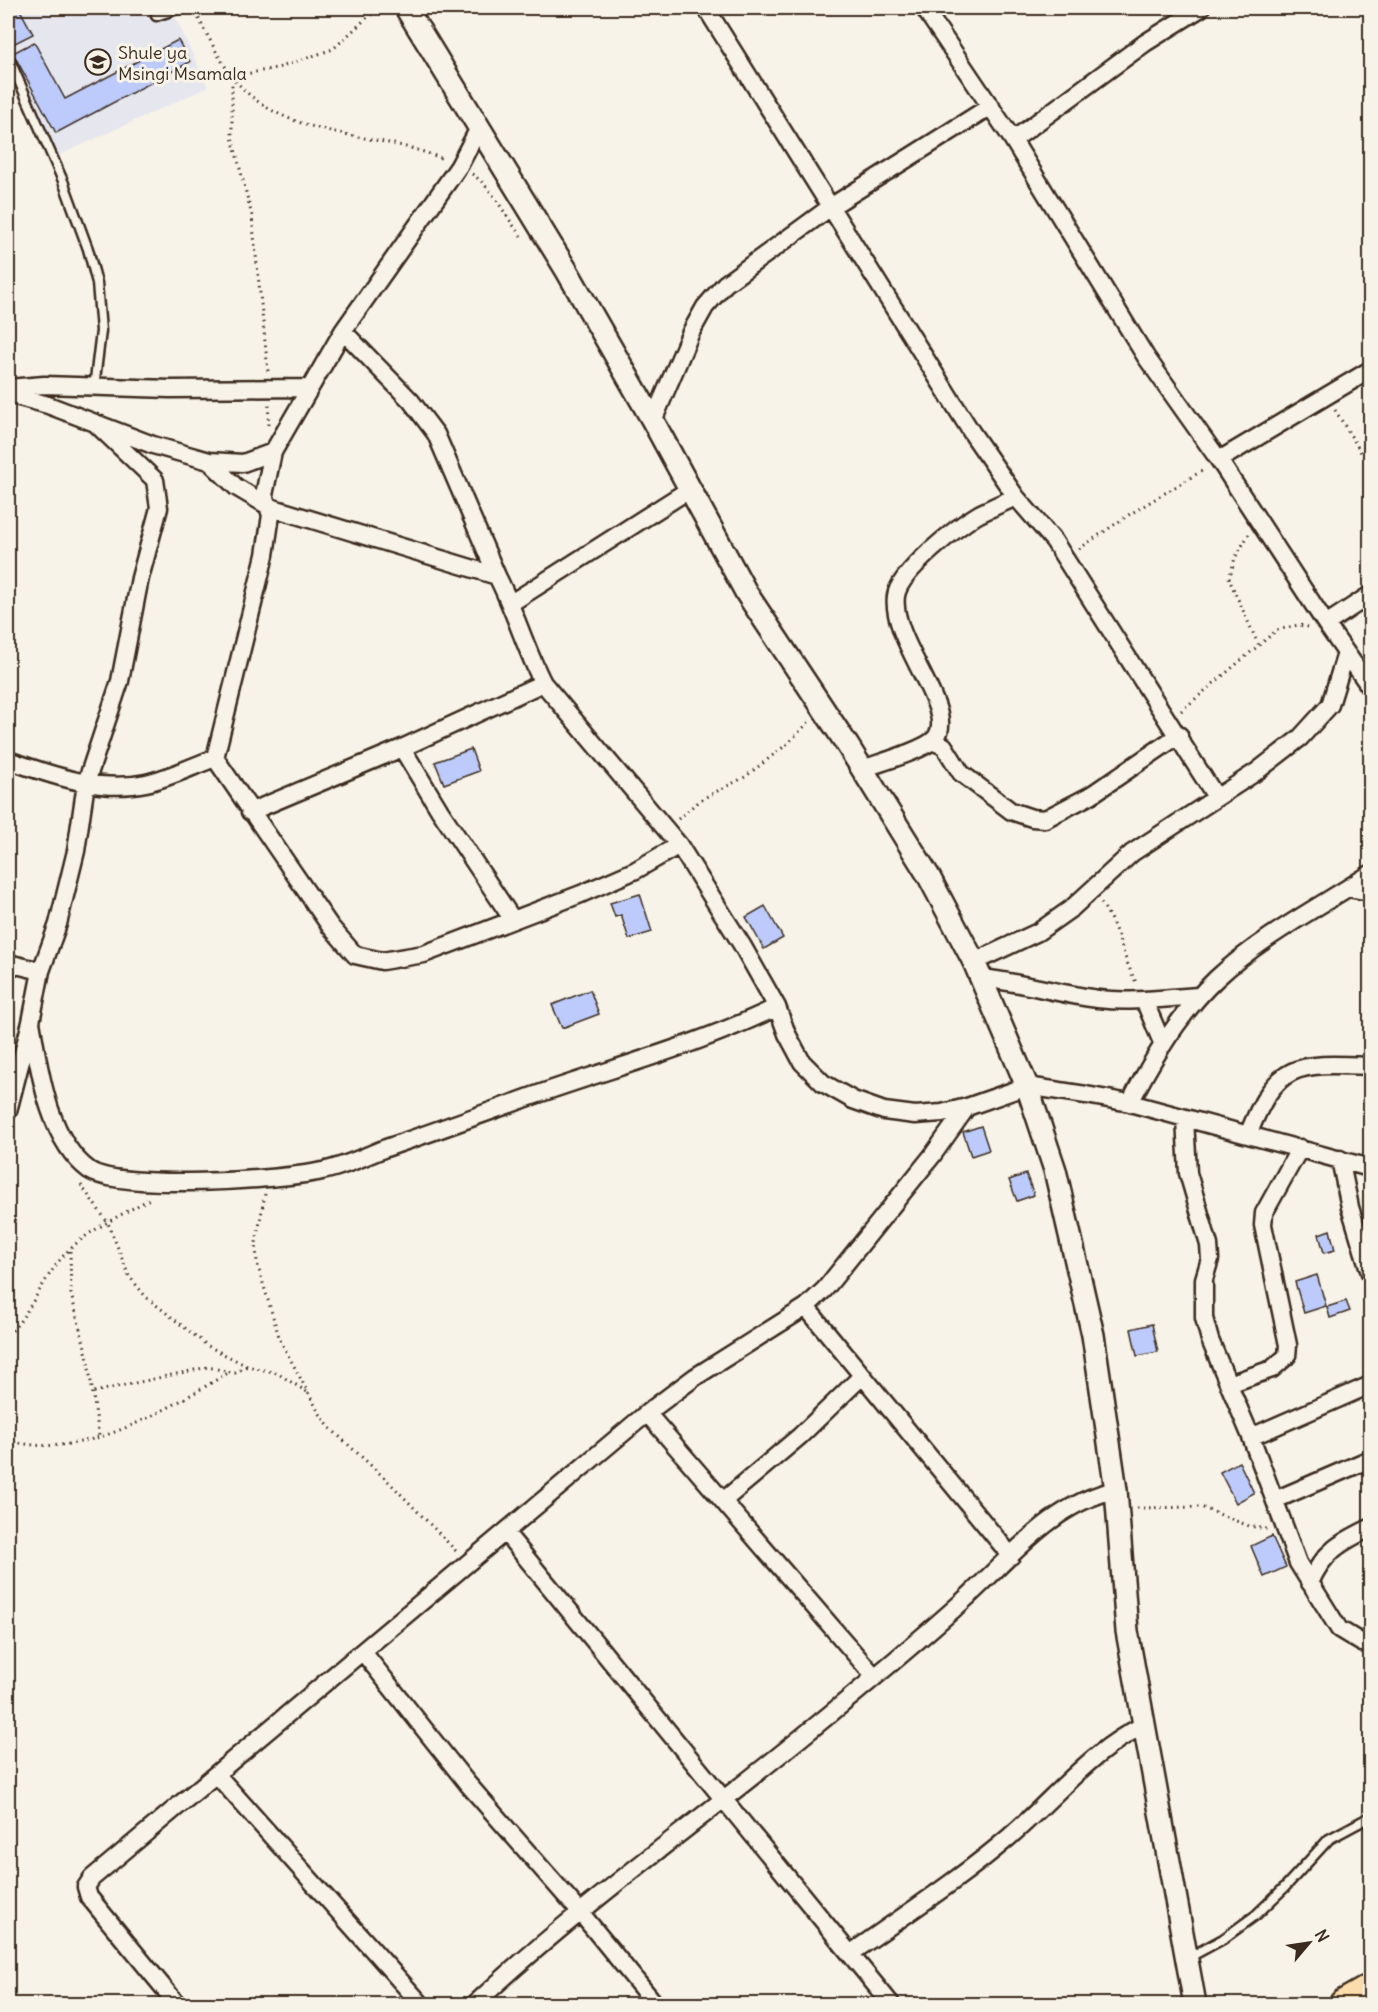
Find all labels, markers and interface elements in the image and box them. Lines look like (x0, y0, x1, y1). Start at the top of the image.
place label: Shule ya Msingi Msamala (118, 41, 247, 85)
school or university icon: Shule ya Msingi Msamala (83, 47, 113, 77)
north arrow (1279, 1913, 1339, 1973)
text: N (1311, 1926, 1334, 1945)

